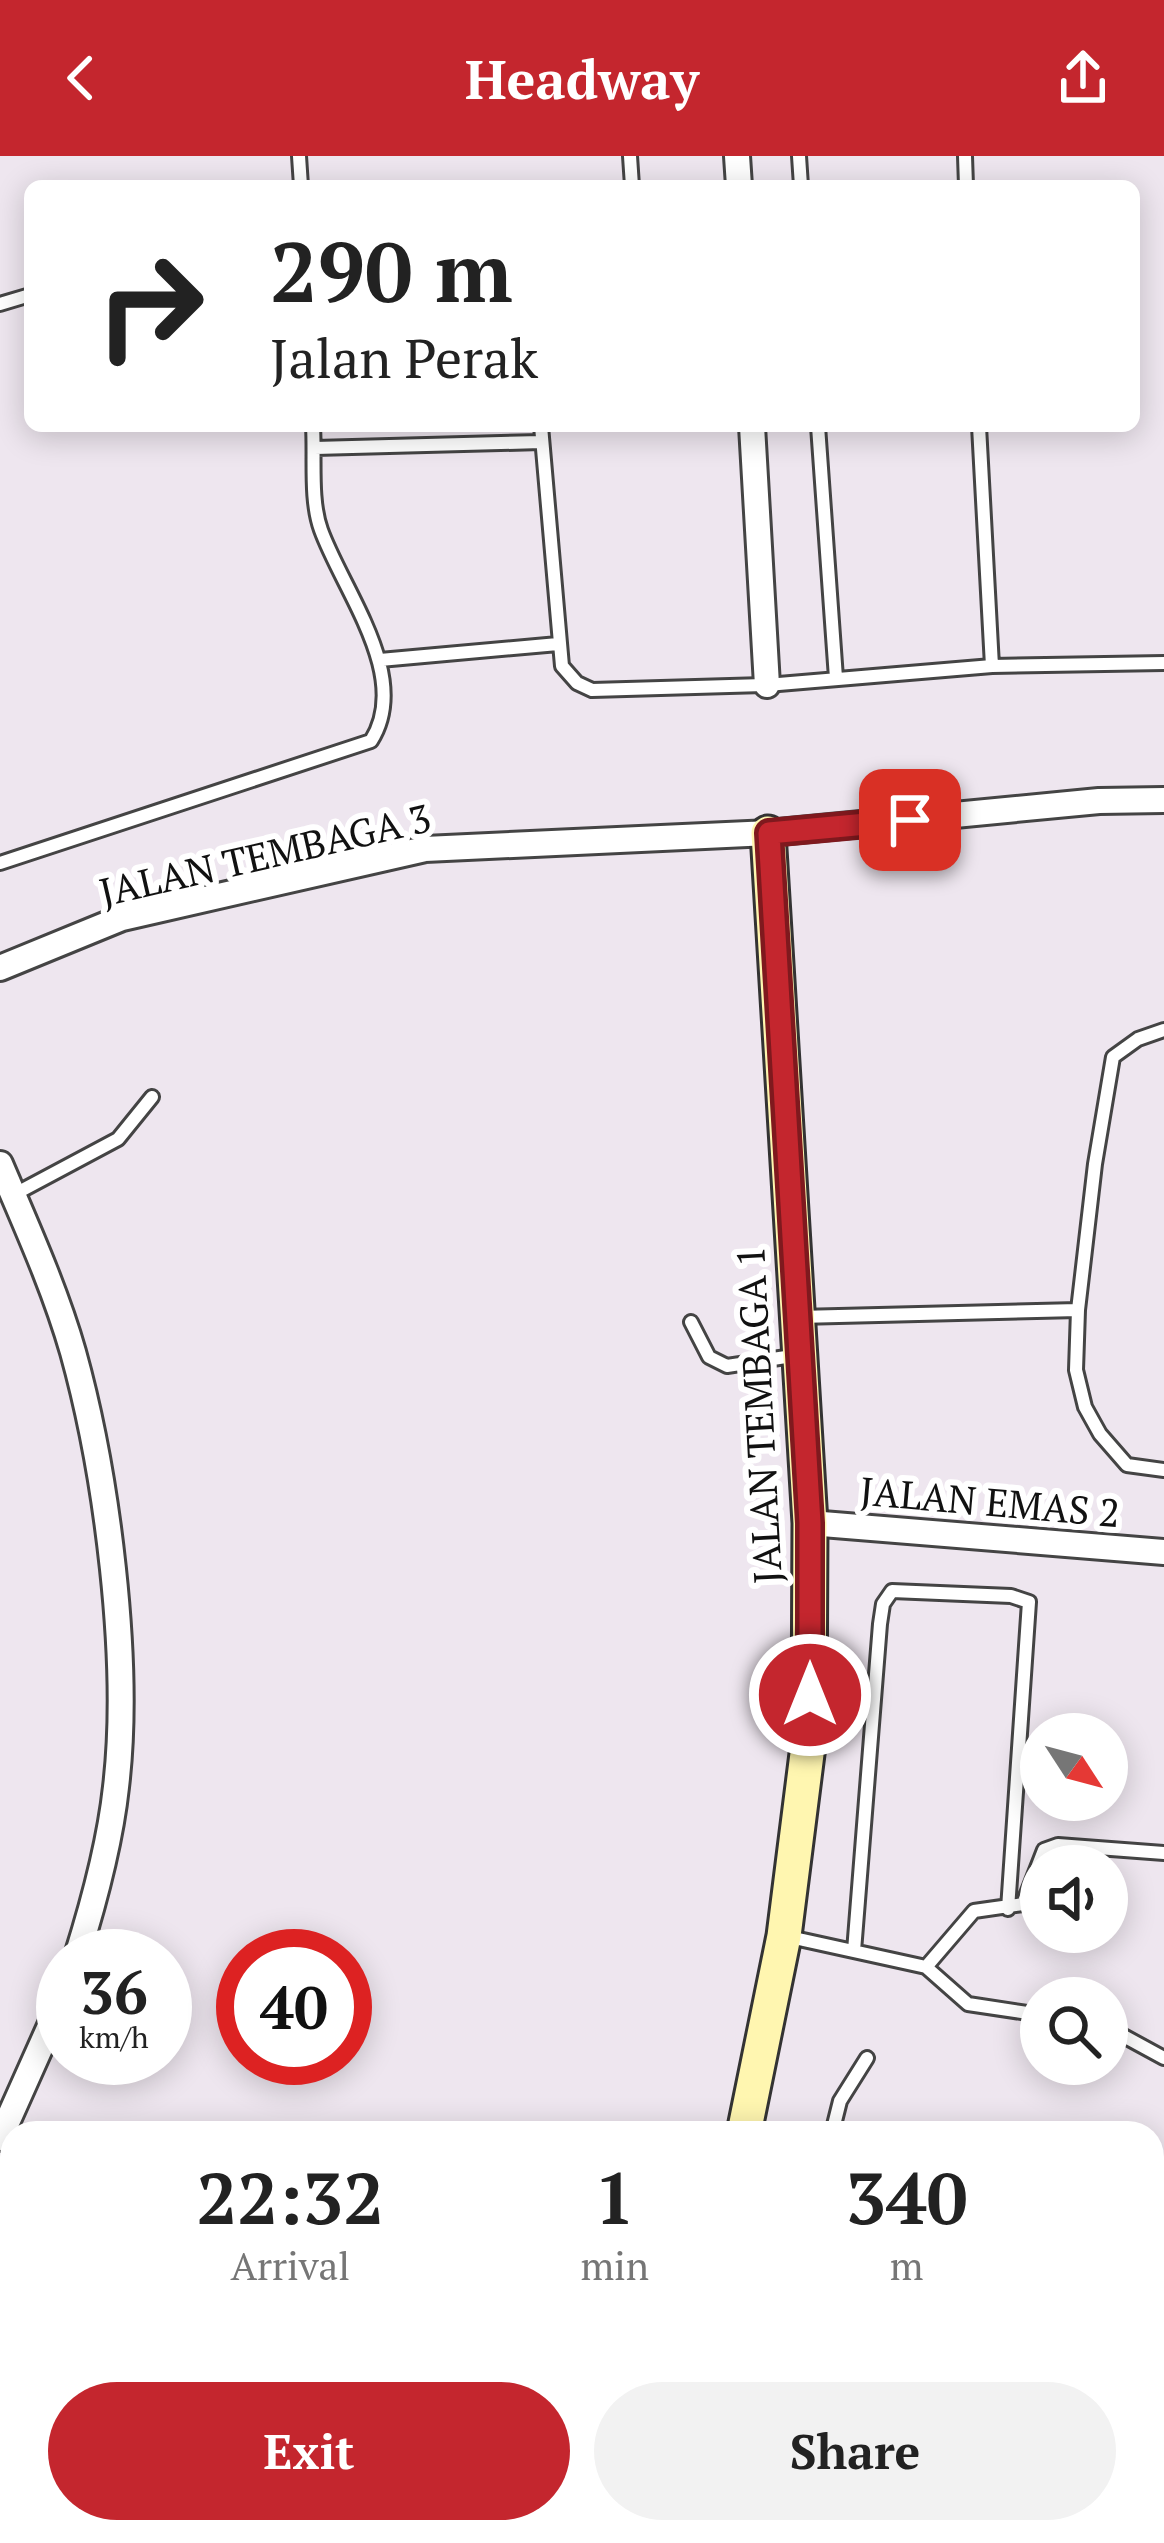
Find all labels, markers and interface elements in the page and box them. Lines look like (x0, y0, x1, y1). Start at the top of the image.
text: Headway (465, 43, 699, 114)
icon: back (48, 45, 114, 111)
icon: share (1050, 45, 1116, 111)
text: 290 m (270, 215, 513, 326)
icon: right (72, 228, 228, 384)
text: Jalan Perak (270, 322, 538, 393)
pin (859, 769, 961, 871)
icon: arrive (877, 787, 943, 853)
street label: JALAN TEMBAGA 3 (94, 791, 435, 917)
street label: JALAN TEMBAGA 1 (723, 1245, 793, 1585)
street label: JALAN EMAS 2 (858, 1464, 1122, 1538)
position arrow (747, 1632, 873, 1758)
north arrow (1020, 1713, 1128, 1821)
map controls (1020, 1713, 1128, 2085)
button: sound (1020, 1845, 1128, 1953)
speed limit sign: 40 (216, 1929, 372, 2085)
text: 36 (80, 1952, 148, 2031)
button: search (1020, 1977, 1128, 2085)
text: km/h (79, 2017, 149, 2057)
text: 22:32 (196, 2149, 384, 2245)
text: 1 (594, 2149, 635, 2245)
text: 340 (845, 2149, 967, 2245)
text: Arrival (230, 2239, 350, 2291)
text: min (580, 2239, 649, 2291)
text: m (890, 2239, 923, 2291)
button: Exit (48, 2382, 570, 2520)
button: Share (594, 2382, 1116, 2520)

